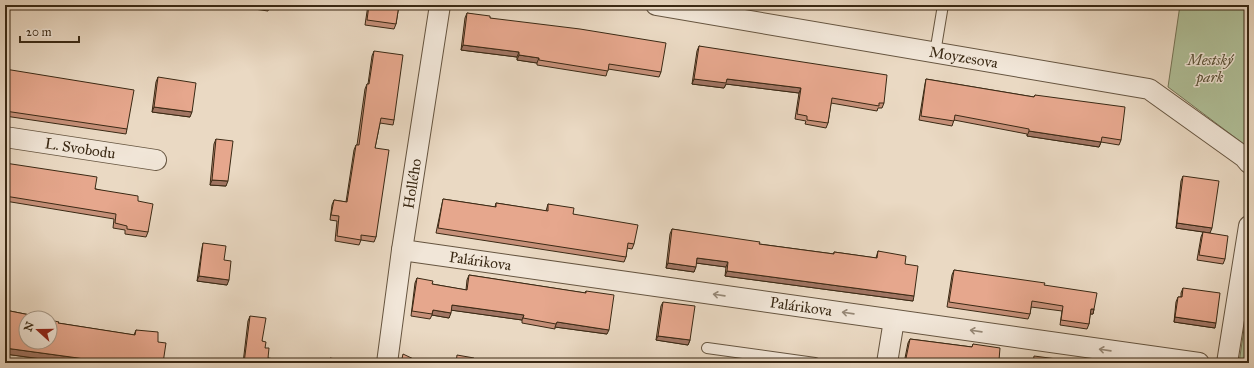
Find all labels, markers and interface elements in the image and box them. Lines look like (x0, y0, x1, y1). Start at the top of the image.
scale bar (20, 18, 79, 44)
text: 20 m (26, 25, 52, 39)
street label: Moyzesova (928, 43, 1000, 72)
park label: Mestský park (1185, 51, 1234, 87)
street label: L. Svobodu (44, 134, 117, 163)
street label: Hollého (399, 157, 425, 210)
street label: Palárikova (448, 248, 513, 274)
one-way arrow (713, 291, 726, 299)
street label: Palárikova (769, 293, 834, 320)
one-way arrow (842, 309, 855, 317)
north arrow (18, 310, 58, 350)
text: N (21, 319, 37, 333)
one-way arrow (970, 327, 983, 335)
one-way arrow (1099, 346, 1112, 354)

